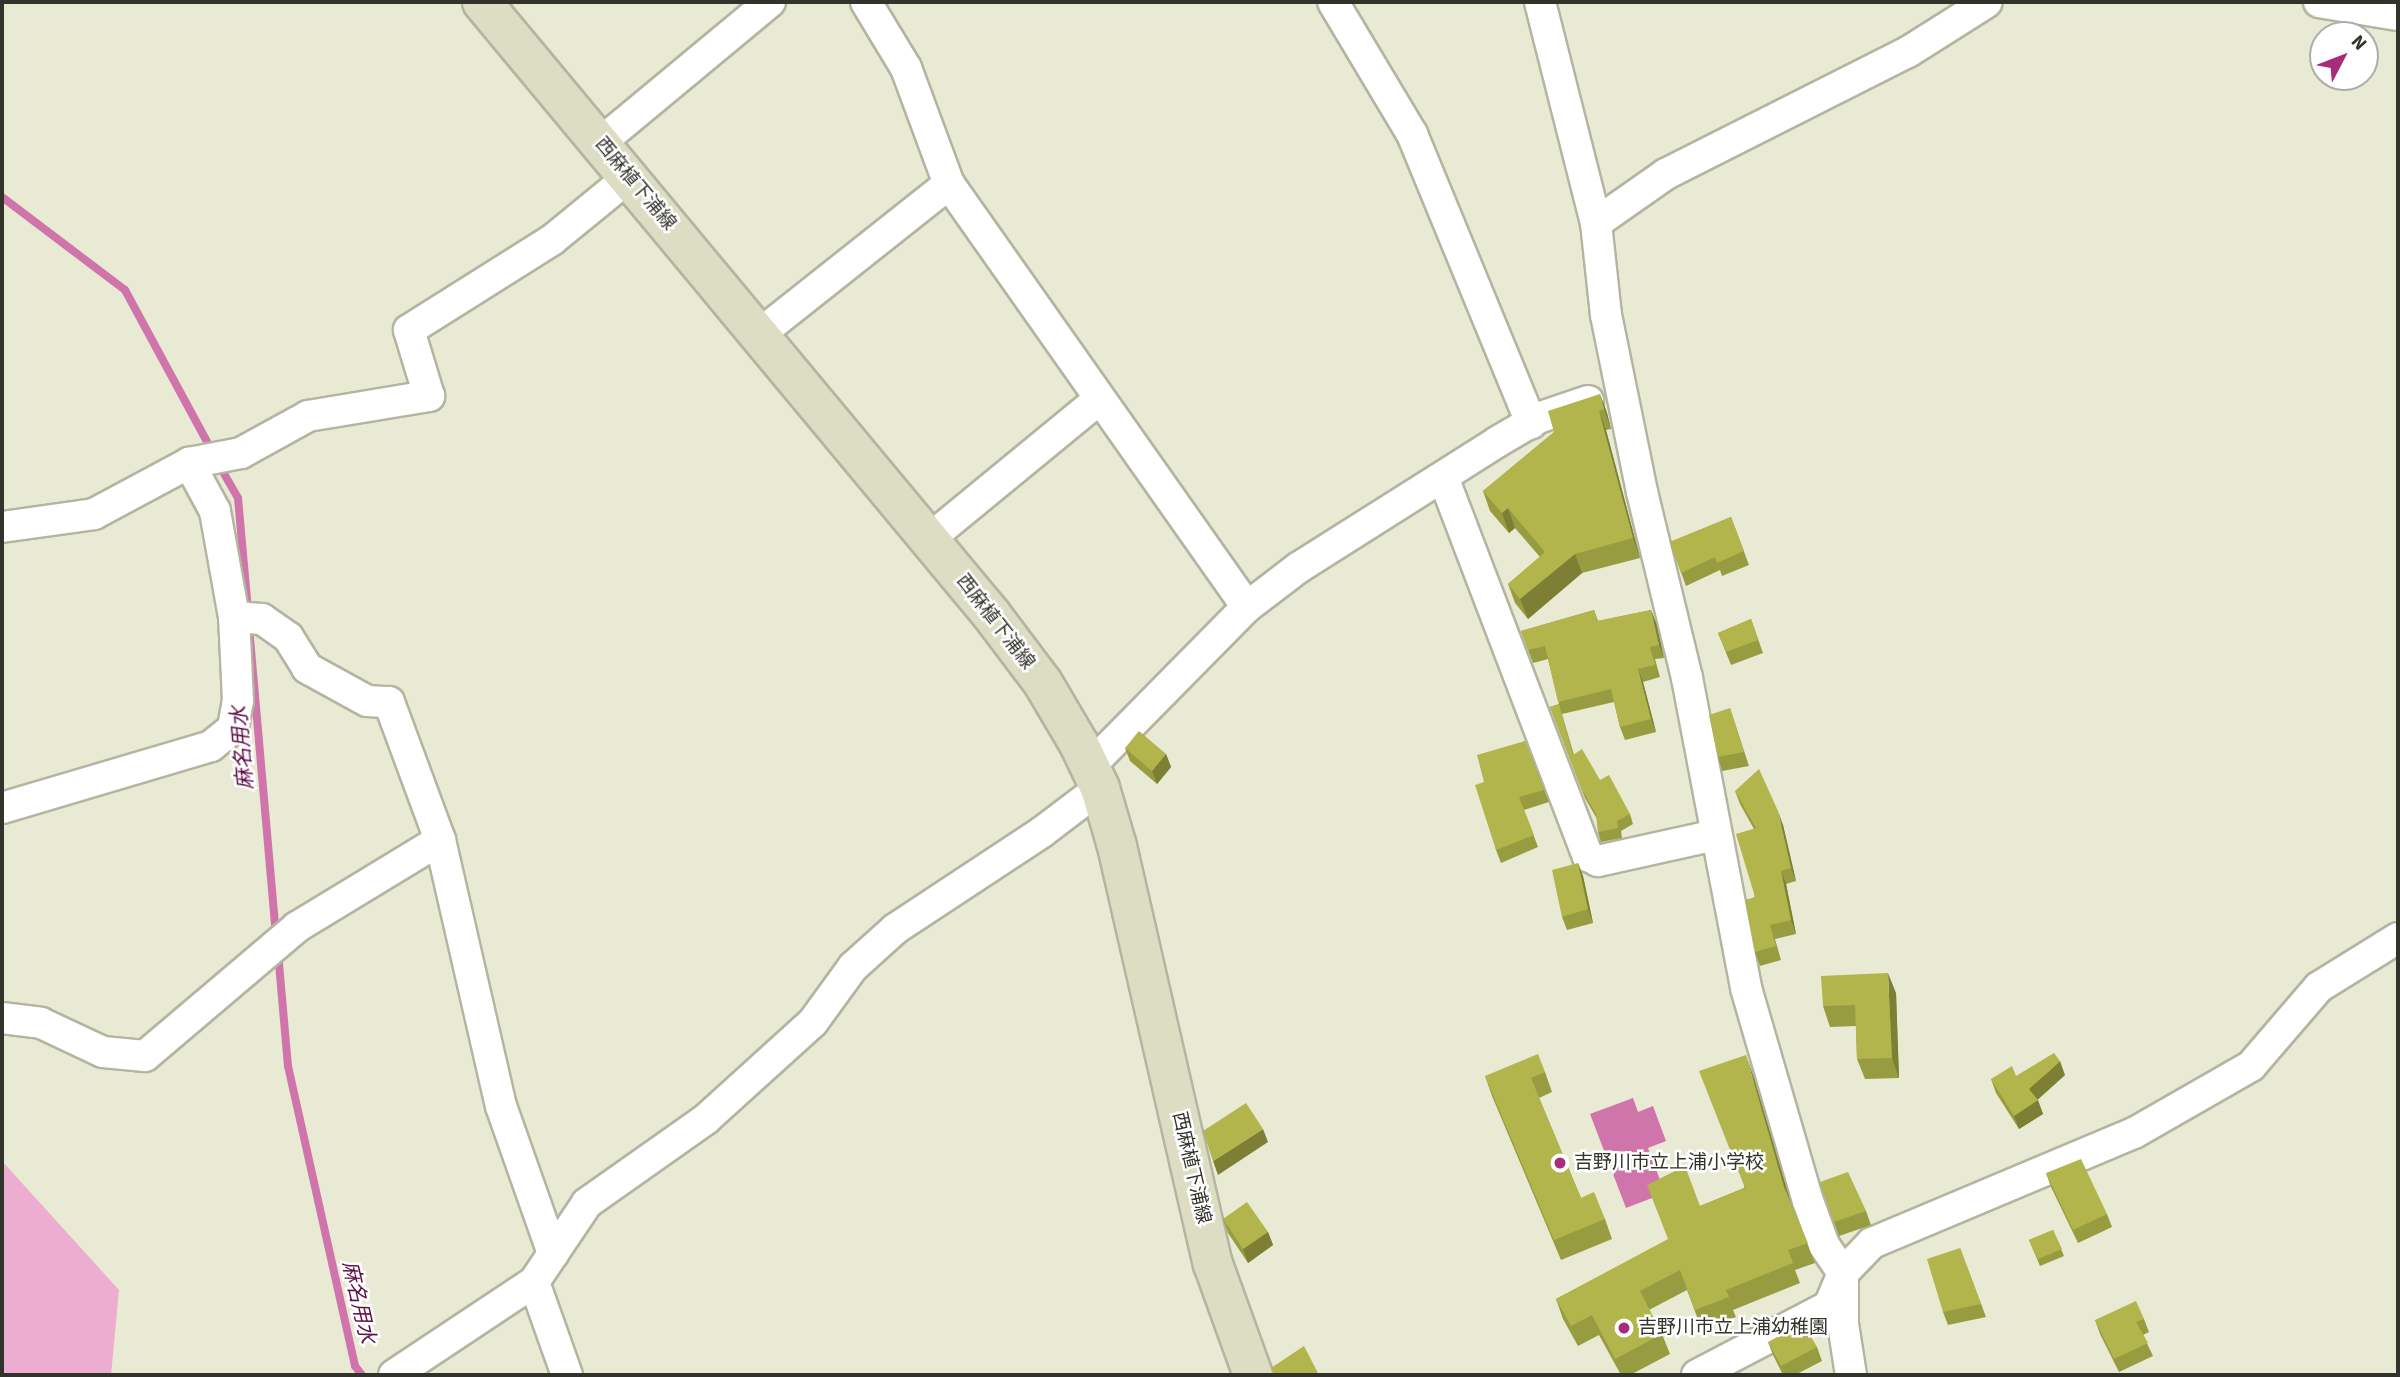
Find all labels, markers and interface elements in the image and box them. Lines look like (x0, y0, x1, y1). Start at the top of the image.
north arrow (2309, 21, 2379, 91)
text: N (2344, 29, 2373, 57)
street label: 西麻植下浦線 (590, 133, 680, 235)
street label: 西麻植下浦線 (951, 570, 1039, 674)
water label: 麻名用水 (226, 705, 258, 791)
street label: 西麻植下浦線 (1167, 1110, 1215, 1226)
place label: 吉野川市立上浦小学校 (1574, 1152, 1764, 1174)
marker: 吉野川市立上浦小学校 (1552, 1155, 1568, 1171)
water label: 麻名用水 (337, 1258, 381, 1346)
place label: 吉野川市立上浦幼稚園 (1638, 1317, 1828, 1339)
marker: 吉野川市立上浦幼稚園 (1616, 1320, 1632, 1336)

